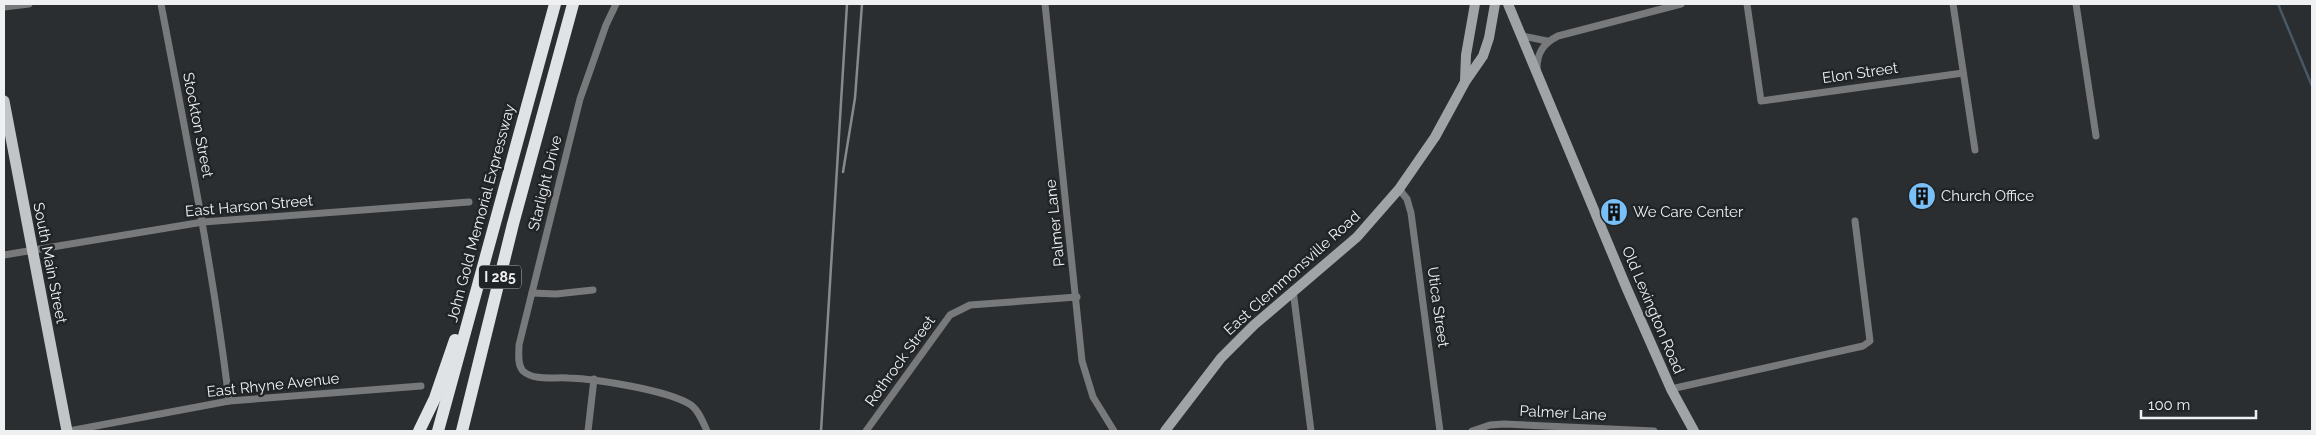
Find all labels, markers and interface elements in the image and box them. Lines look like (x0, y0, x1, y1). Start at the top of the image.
street label: Elon Street (1821, 59, 1899, 87)
street label: Stockton Street (179, 71, 217, 179)
street label: John Gold Memorial Expressway (443, 102, 519, 324)
street label: Starlight Drive (524, 133, 566, 232)
street label: Palmer Lane (1041, 178, 1069, 267)
building icon: Church Office (1907, 181, 1937, 211)
place label: Church Office (1941, 187, 2034, 205)
street label: East Harson Street (184, 191, 314, 221)
building icon: We Care Center (1599, 197, 1629, 227)
street label: South Main Street (29, 201, 71, 325)
place label: We Care Center (1633, 203, 1744, 221)
street label: East Clemmonsville Road (1220, 207, 1364, 339)
street label: Old Lexington Road (1618, 244, 1688, 376)
street label: Utica Street (1423, 265, 1453, 349)
road number: I 285 (479, 266, 521, 288)
street label: Rothrock Street (861, 312, 939, 410)
street label: East Rhyne Avenue (206, 369, 340, 401)
scale bar (2141, 388, 2256, 420)
text: 100 m (2148, 396, 2190, 414)
street label: Palmer Lane (1519, 402, 1607, 424)

